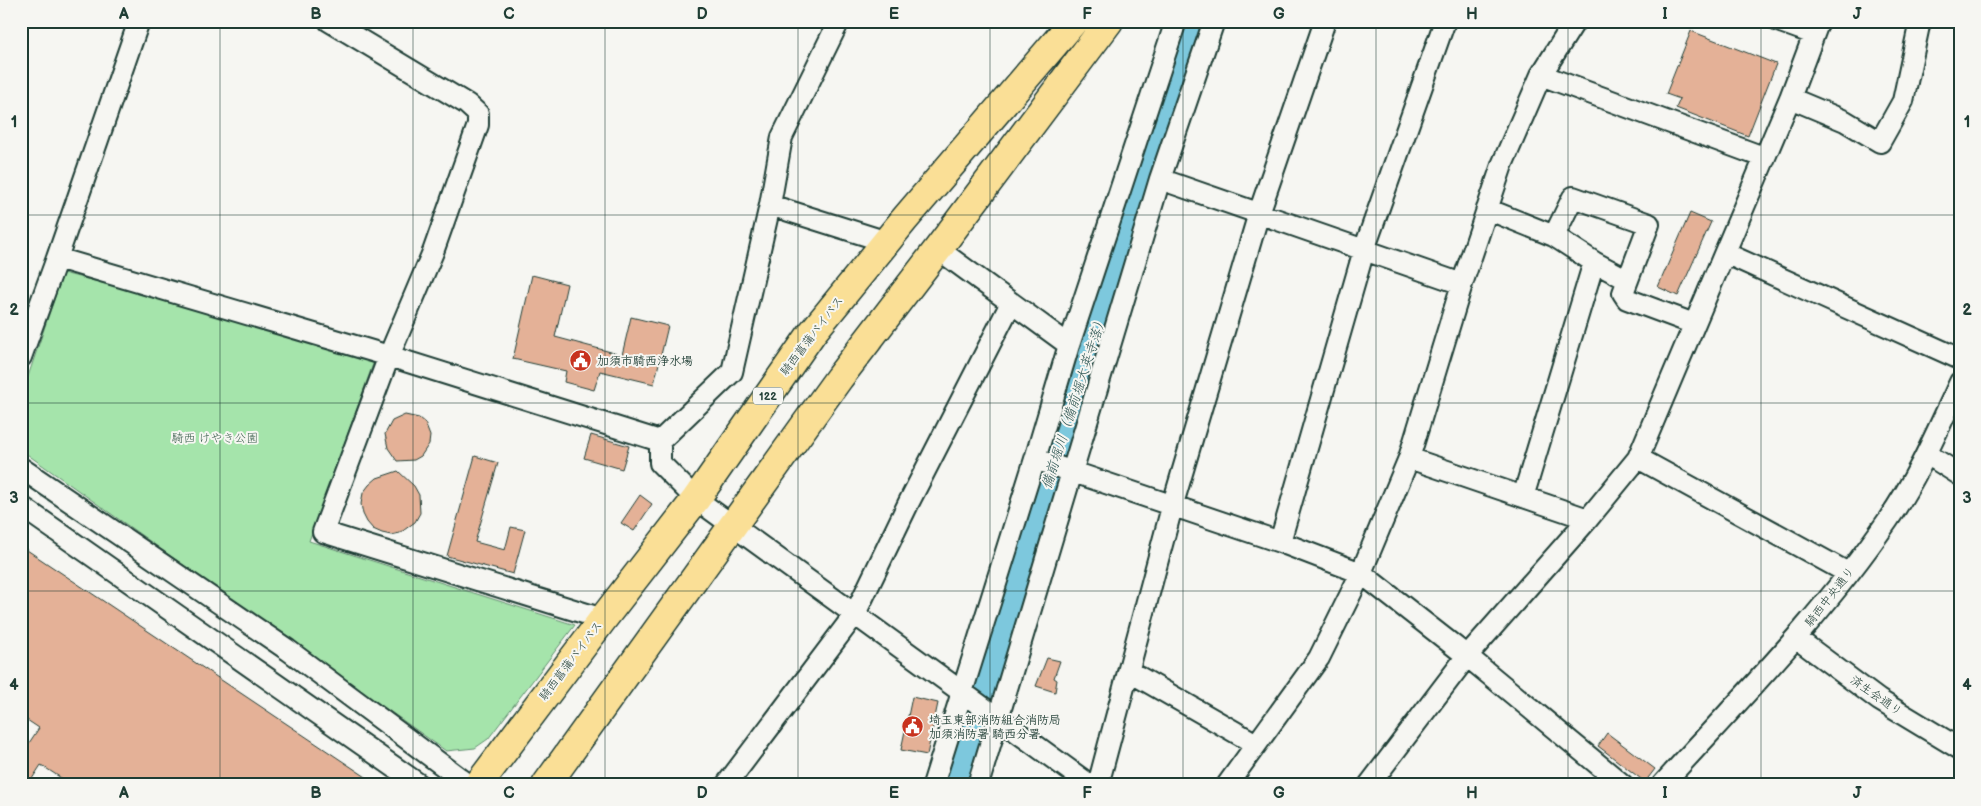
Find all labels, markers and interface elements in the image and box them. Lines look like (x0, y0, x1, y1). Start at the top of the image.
text: A (118, 5, 129, 24)
text: B (310, 5, 322, 24)
text: C (503, 5, 515, 24)
text: D (696, 5, 708, 24)
text: E (889, 5, 899, 24)
text: F (1082, 5, 1092, 24)
text: G (1273, 5, 1285, 24)
text: H (1466, 5, 1478, 24)
text: I (1662, 5, 1668, 24)
text: J (1853, 5, 1862, 24)
text: 1 (11, 113, 17, 132)
text: 1 (1964, 113, 1970, 132)
street label: 騎西菖蒲バイパス (777, 293, 847, 379)
text: 2 (9, 301, 19, 320)
text: 2 (1962, 301, 1972, 320)
water label: 備前堀川（備前堀大英寺落） (1038, 313, 1110, 491)
public building icon: 加須市騎西浄水場 (569, 349, 593, 373)
place label: 加須市騎西浄水場 (597, 354, 693, 369)
road number: 122 (753, 388, 783, 404)
park label: 騎西 けやき公園 (171, 431, 259, 446)
text: 3 (9, 489, 19, 508)
text: 3 (1962, 489, 1972, 508)
street label: 騎西中央通り (1802, 564, 1858, 630)
street label: 騎西菖蒲バイパス (536, 618, 606, 704)
street label: 済生会通り (1847, 673, 1905, 719)
text: 4 (9, 676, 19, 695)
text: 4 (1962, 676, 1972, 695)
place label: 埼玉東部消防組合消防局 加須消防署 騎西分署 (929, 713, 1061, 742)
public building icon: 埼玉東部消防組合消防局 加須消防署 騎西分署 (901, 715, 925, 739)
text: A (118, 784, 129, 803)
text: B (310, 784, 322, 803)
text: C (503, 784, 515, 803)
text: D (696, 784, 708, 803)
text: E (889, 784, 899, 803)
text: F (1082, 784, 1092, 803)
text: G (1273, 784, 1285, 803)
text: H (1466, 784, 1478, 803)
text: I (1662, 784, 1668, 803)
text: J (1853, 784, 1862, 803)

